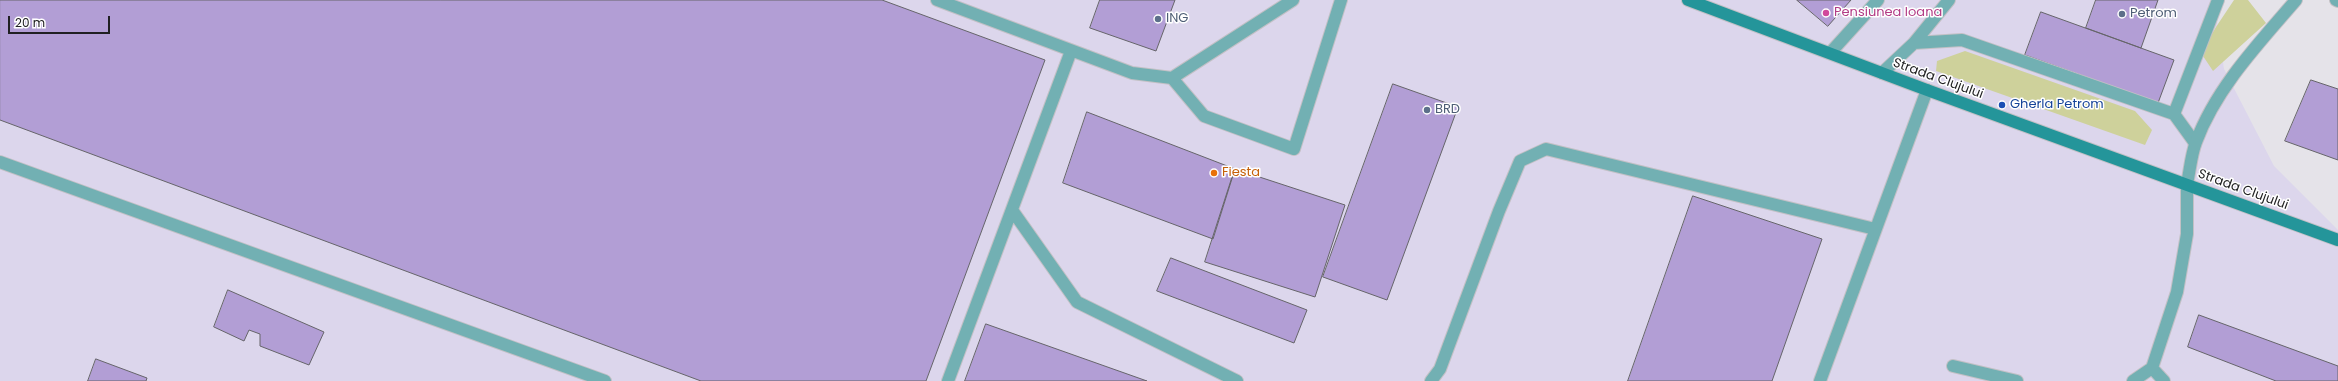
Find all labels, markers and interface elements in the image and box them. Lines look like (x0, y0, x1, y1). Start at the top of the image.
place label: Pensiunea Ioana (1834, 5, 1942, 21)
place label: Petrom (2130, 6, 2177, 22)
scale bar (10, 8, 112, 34)
marker: Pensiunea Ioana (1821, 8, 1831, 18)
marker: Petrom (2117, 9, 2127, 19)
place label: ING (1166, 11, 1188, 27)
text: 20 m (15, 14, 45, 31)
marker: ING (1153, 14, 1163, 24)
street label: Strada Clujului (1891, 55, 1985, 103)
place label: Gherla Petrom (2010, 97, 2104, 113)
marker: Gherla Petrom (1997, 100, 2007, 110)
place label: BRD (1435, 102, 1460, 118)
marker: BRD (1422, 105, 1432, 115)
place label: Fiesta (1222, 165, 1260, 181)
street label: Strada Clujului (2196, 166, 2290, 214)
marker: Fiesta (1209, 168, 1219, 178)

